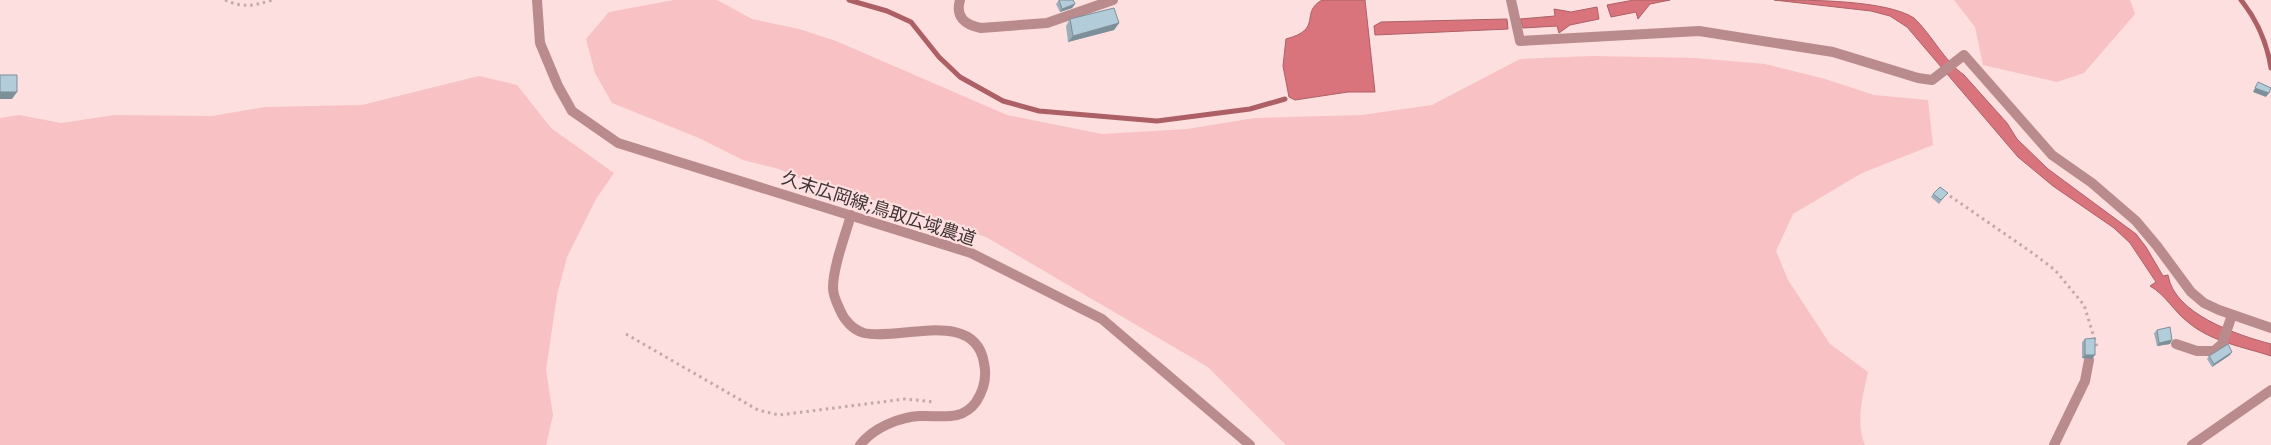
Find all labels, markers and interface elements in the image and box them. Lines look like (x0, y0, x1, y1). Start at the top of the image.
street label: 久末広岡線;鳥取広域農道 (779, 165, 979, 251)

